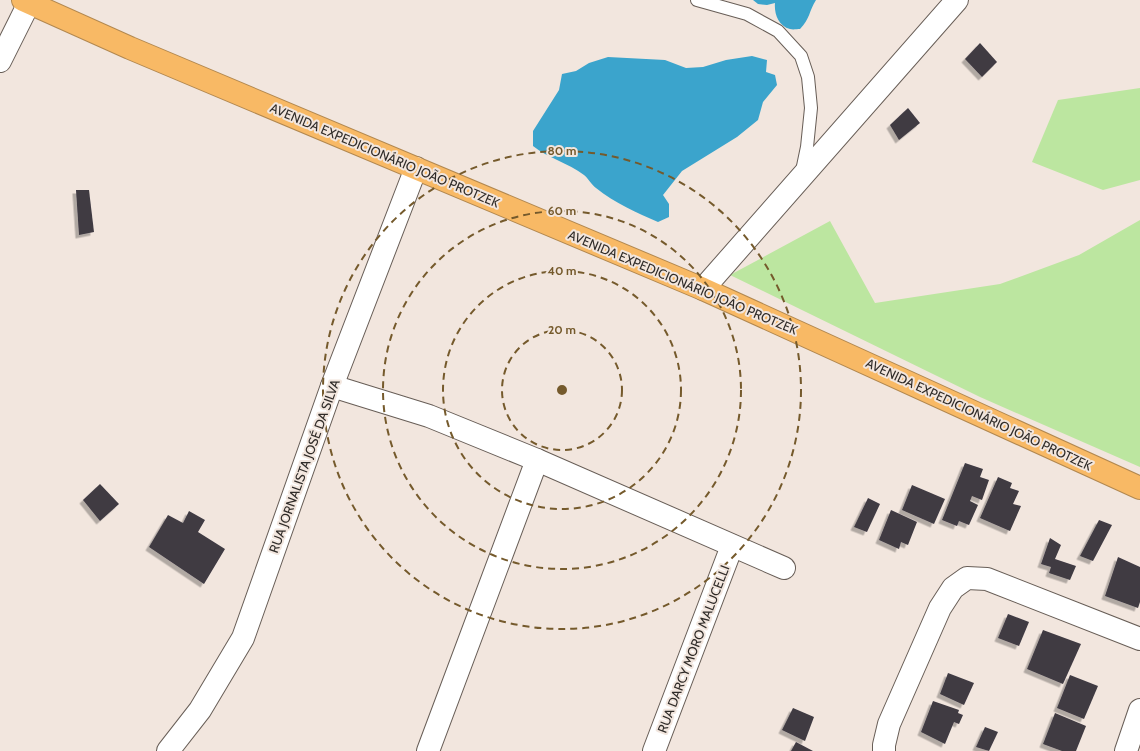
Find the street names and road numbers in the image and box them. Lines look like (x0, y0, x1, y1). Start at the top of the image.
street label: AVENIDA EXPEDICIONÁRIO JOÃO PROTZEK (268, 98, 503, 211)
street label: AVENIDA EXPEDICIONÁRIO JOÃO PROTZEK (566, 225, 801, 338)
street label: AVENIDA EXPEDICIONÁRIO JOÃO PROTZEK (863, 354, 1096, 474)
street label: RUA JORNALISTA JOSÉ DA SILVA (264, 377, 343, 555)
street label: RUA DARCY MORO MALUCELLI (654, 563, 732, 735)

